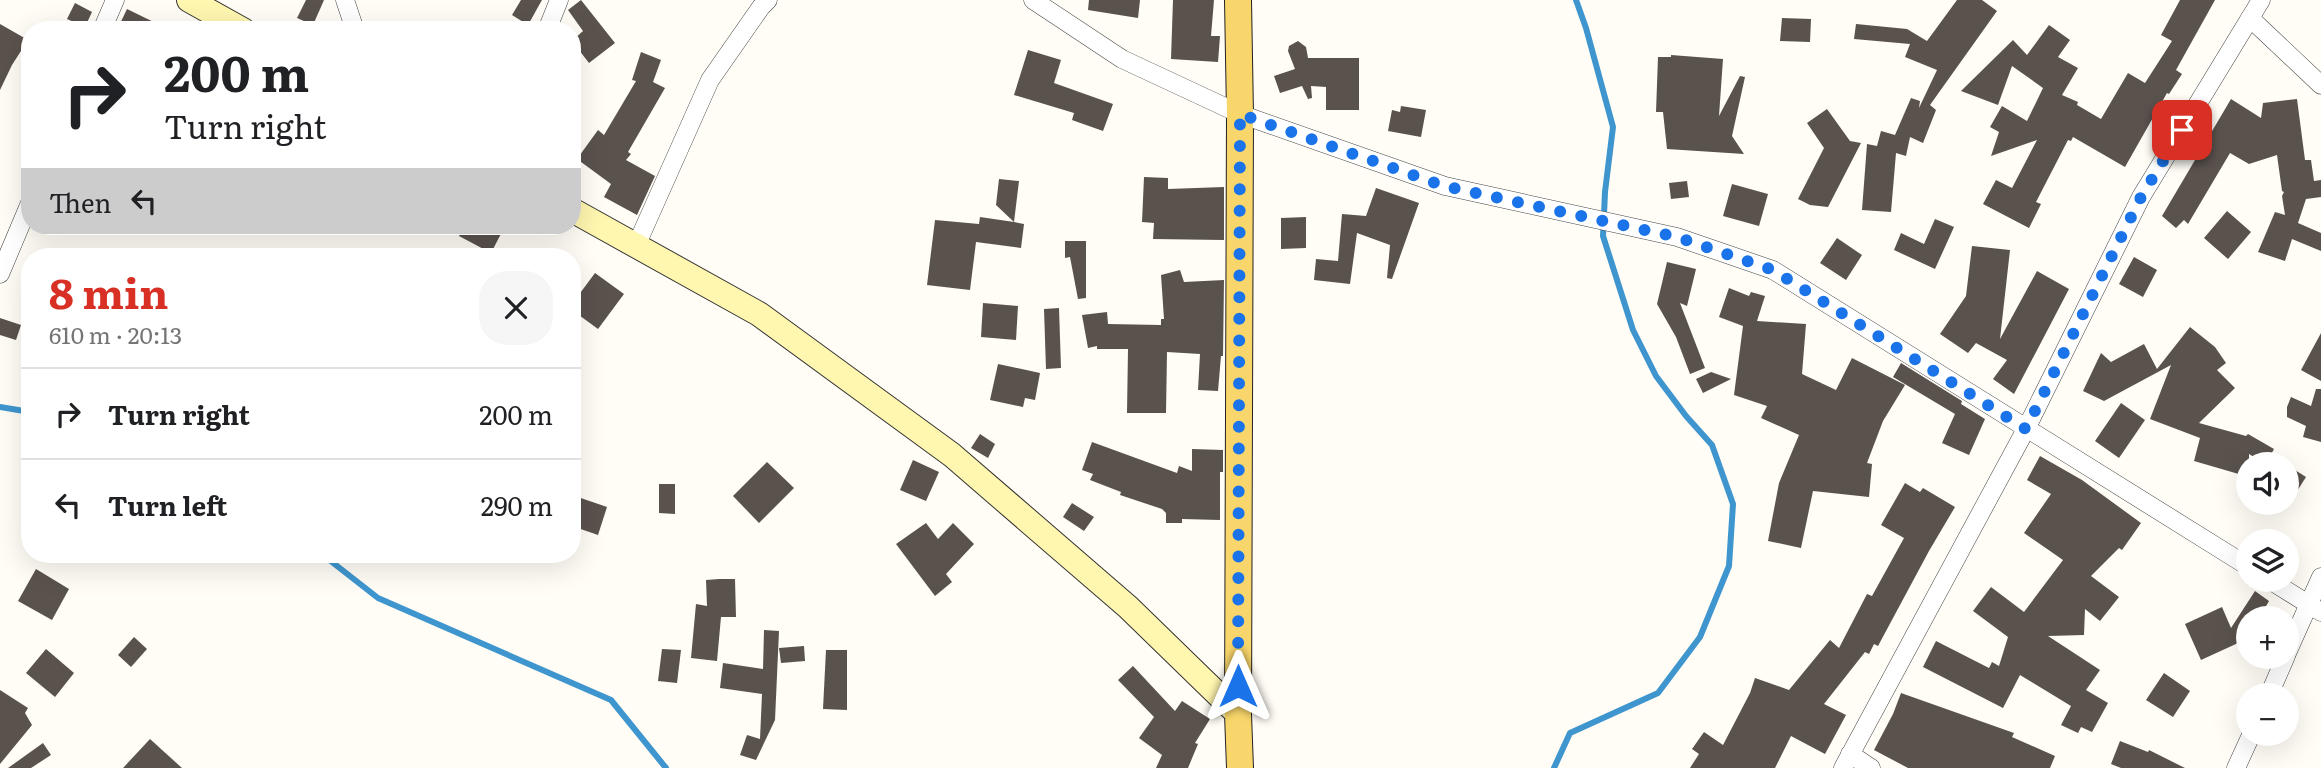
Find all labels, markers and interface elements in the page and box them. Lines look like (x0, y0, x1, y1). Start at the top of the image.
text: 200 m (164, 34, 309, 107)
icon: right (49, 49, 140, 140)
pin (2152, 100, 2212, 160)
text: Turn right (164, 101, 326, 149)
icon: arrive (2163, 111, 2201, 149)
text: Then (49, 182, 111, 221)
icon: left (125, 182, 163, 220)
text: 8 min (49, 260, 169, 322)
button: close (479, 271, 553, 345)
text: 610 m · 20:13 (49, 317, 182, 351)
text: Turn right (108, 394, 250, 433)
text: 200 m (479, 394, 553, 433)
icon: right (49, 395, 87, 433)
map controls (2236, 452, 2299, 746)
button: sound (2236, 452, 2299, 515)
text: Turn left (108, 485, 227, 524)
text: 290 m (481, 485, 553, 524)
icon: left (49, 486, 87, 524)
button: layers (2236, 529, 2299, 592)
button: + (2236, 606, 2299, 669)
position arrow (1201, 649, 1275, 723)
button: − (2236, 683, 2299, 746)

